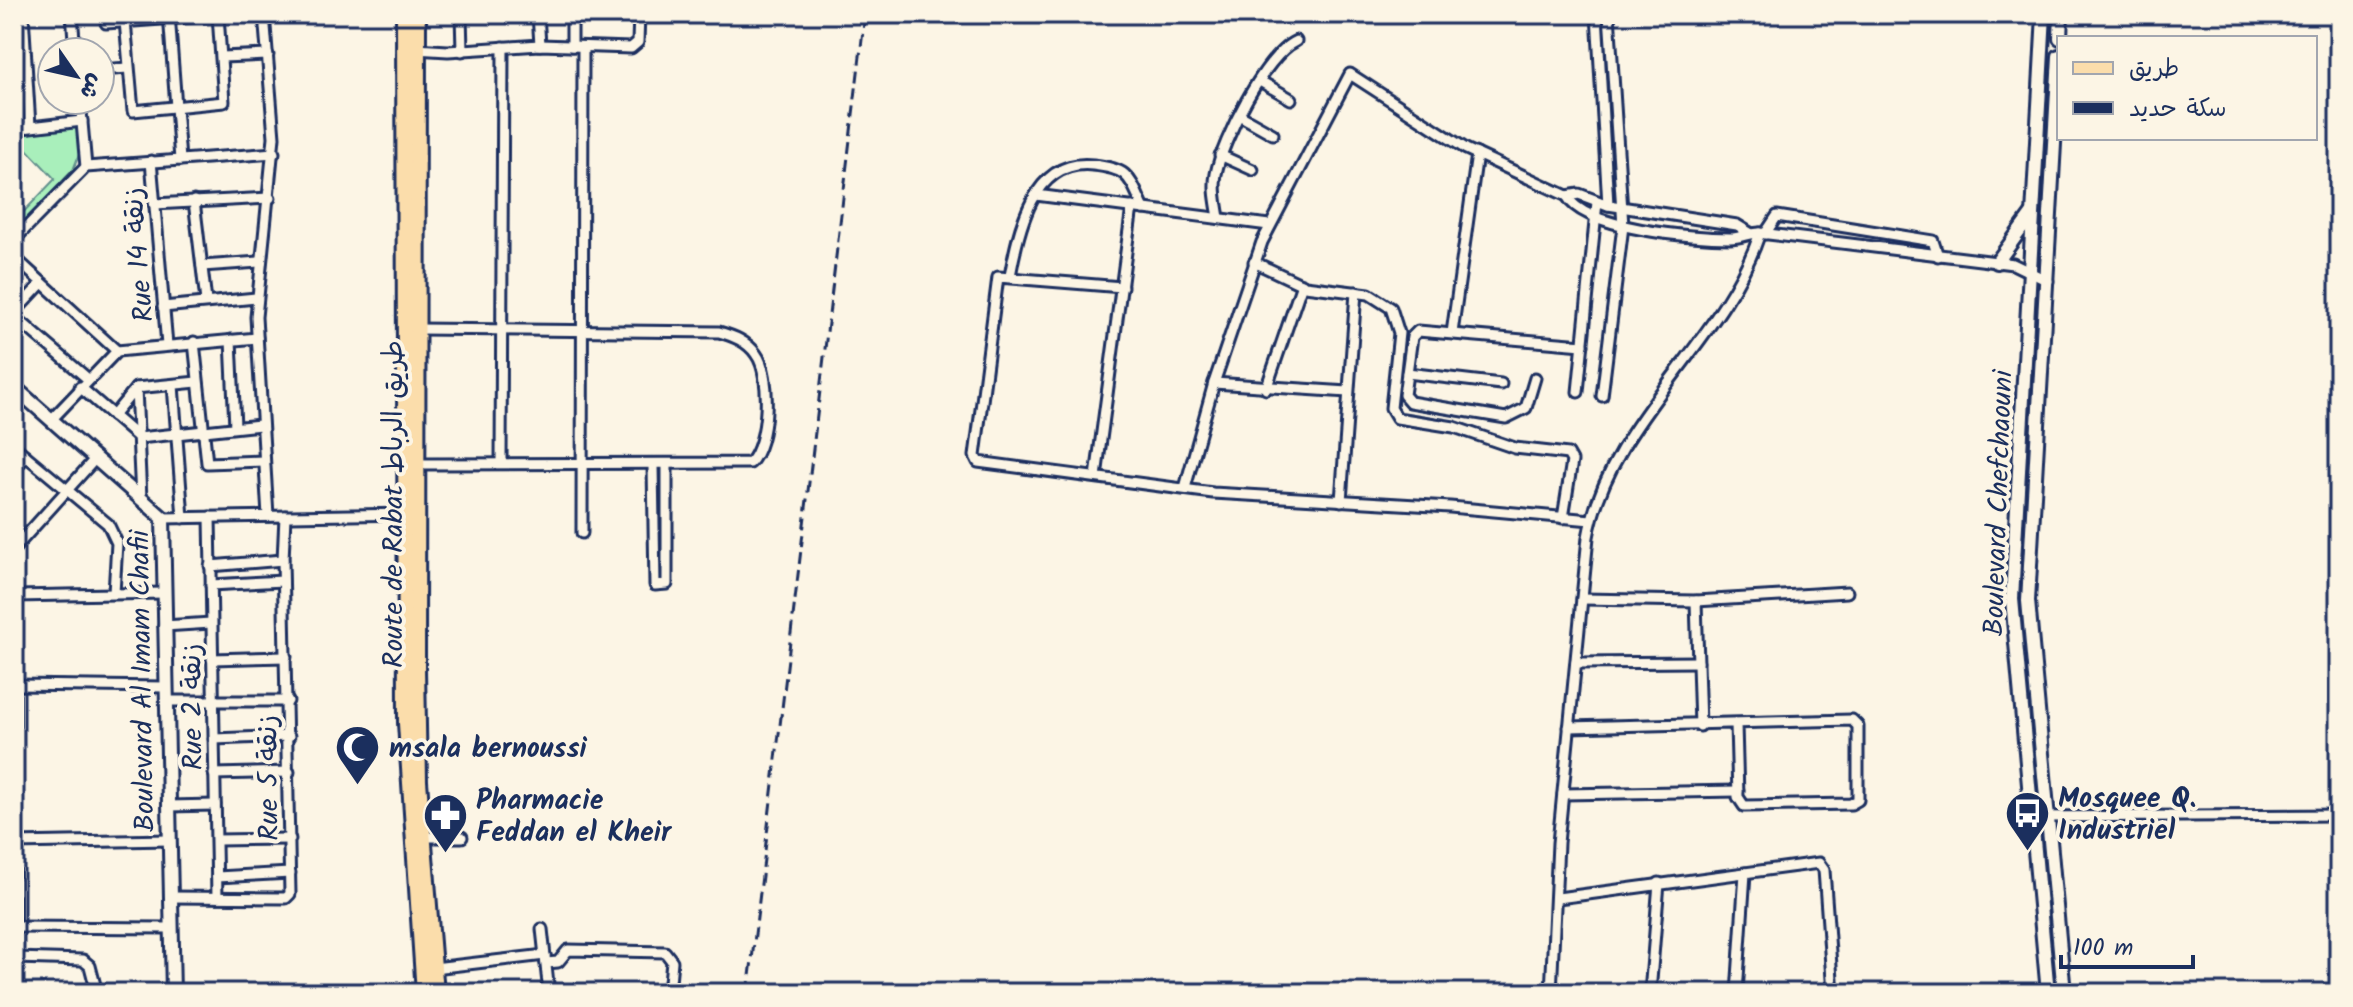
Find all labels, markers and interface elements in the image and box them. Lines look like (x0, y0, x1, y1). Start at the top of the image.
north arrow (36, 36, 116, 116)
legend (2057, 36, 2317, 140)
text: طريق (2129, 50, 2179, 89)
text: ش (69, 66, 112, 106)
text: سكة حديد (2129, 90, 2227, 129)
street label: Rue 14 زنقة (111, 186, 168, 324)
street label: Route de Rabat طريق الرباط (372, 340, 417, 668)
street label: Boulevard Chefchaouni (1972, 368, 2027, 637)
street label: Boulevard Al Imam Chafii (118, 528, 169, 832)
street label: Rue 2 زنقة (170, 643, 217, 771)
street label: Rue 5 زنقة (246, 715, 293, 841)
mosque icon: msala bernoussi (334, 723, 382, 786)
place label: msala bernoussi (389, 727, 588, 772)
place label: Mosquee Q. Industriel (2058, 777, 2196, 854)
place label: Pharmacie Feddan el Kheir (476, 779, 673, 856)
bus stop icon: Mosquee Q. Industriel (2003, 789, 2051, 852)
pharmacy icon: Pharmacie Feddan el Kheir (421, 791, 469, 854)
scale bar (2061, 919, 2193, 969)
text: 100 m (2073, 929, 2133, 968)

